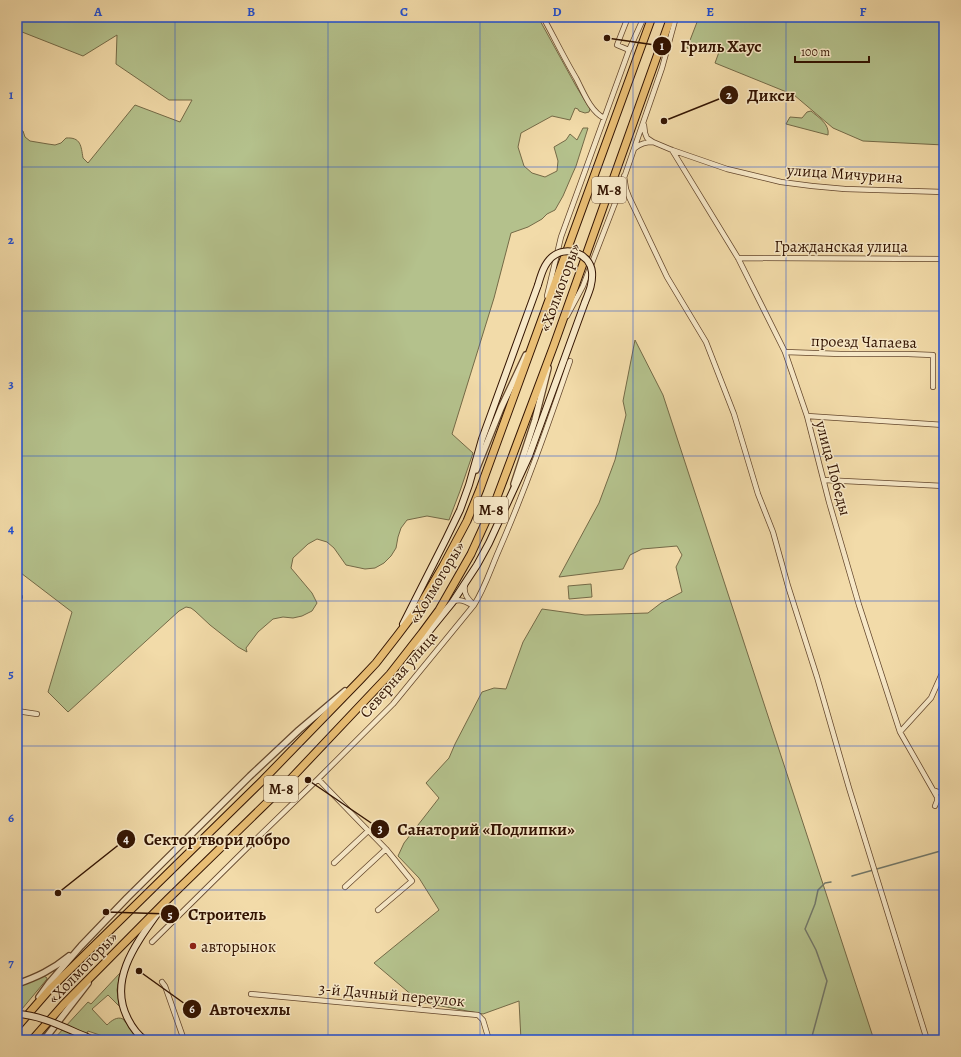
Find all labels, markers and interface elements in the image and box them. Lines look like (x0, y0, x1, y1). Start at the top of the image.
text: A (93, 3, 103, 20)
text: B (247, 3, 255, 20)
text: C (400, 3, 408, 20)
text: D (552, 3, 562, 20)
text: E (706, 3, 714, 20)
text: F (860, 3, 867, 20)
callout: Гриль Хаус (652, 32, 769, 61)
text: Гриль Хаус (680, 35, 762, 58)
text: 1 (660, 38, 665, 54)
scale bar (795, 38, 869, 64)
text: 100 m (801, 44, 830, 60)
callout: Дикси (719, 80, 803, 109)
text: Дикси (747, 84, 795, 107)
text: 1 (9, 86, 14, 103)
text: 2 (726, 87, 732, 103)
street label: улица Мичурина (785, 159, 904, 189)
road number: М-8 (592, 177, 626, 203)
text: 2 (8, 231, 15, 248)
street label: Гражданская улица (774, 236, 908, 258)
street label: «Холмогоры» (534, 240, 586, 335)
street label: проезд Чапаева (811, 330, 918, 354)
text: 3 (8, 375, 14, 392)
street label: улица Победы (810, 417, 856, 518)
road number: М-8 (474, 497, 508, 523)
text: 4 (8, 520, 14, 537)
street label: «Холмогоры» (404, 537, 470, 628)
street label: Северная улица (355, 626, 443, 723)
text: 5 (8, 665, 14, 682)
road number: М-8 (264, 776, 298, 802)
text: 6 (8, 809, 14, 826)
callout: Санаторий «Подлипки» (370, 815, 583, 844)
text: Санаторий «Подлипки» (397, 818, 575, 841)
text: 3 (377, 821, 383, 837)
callout: Сектор твори добро (116, 825, 298, 854)
text: Сектор твори добро (144, 828, 291, 851)
text: 4 (123, 831, 129, 847)
callout: Строитель (160, 900, 274, 929)
text: Строитель (188, 903, 266, 926)
text: 5 (167, 907, 173, 923)
street label: «Холмогоры» (43, 927, 123, 1009)
place label: авторынок (201, 936, 276, 958)
marker: авторынок (188, 941, 198, 951)
text: 7 (8, 954, 14, 971)
street label: 3-й Дачный переулок (318, 978, 466, 1012)
callout: Авточехлы (182, 995, 299, 1024)
text: Авточехлы (209, 998, 290, 1021)
text: 6 (189, 1001, 195, 1017)

